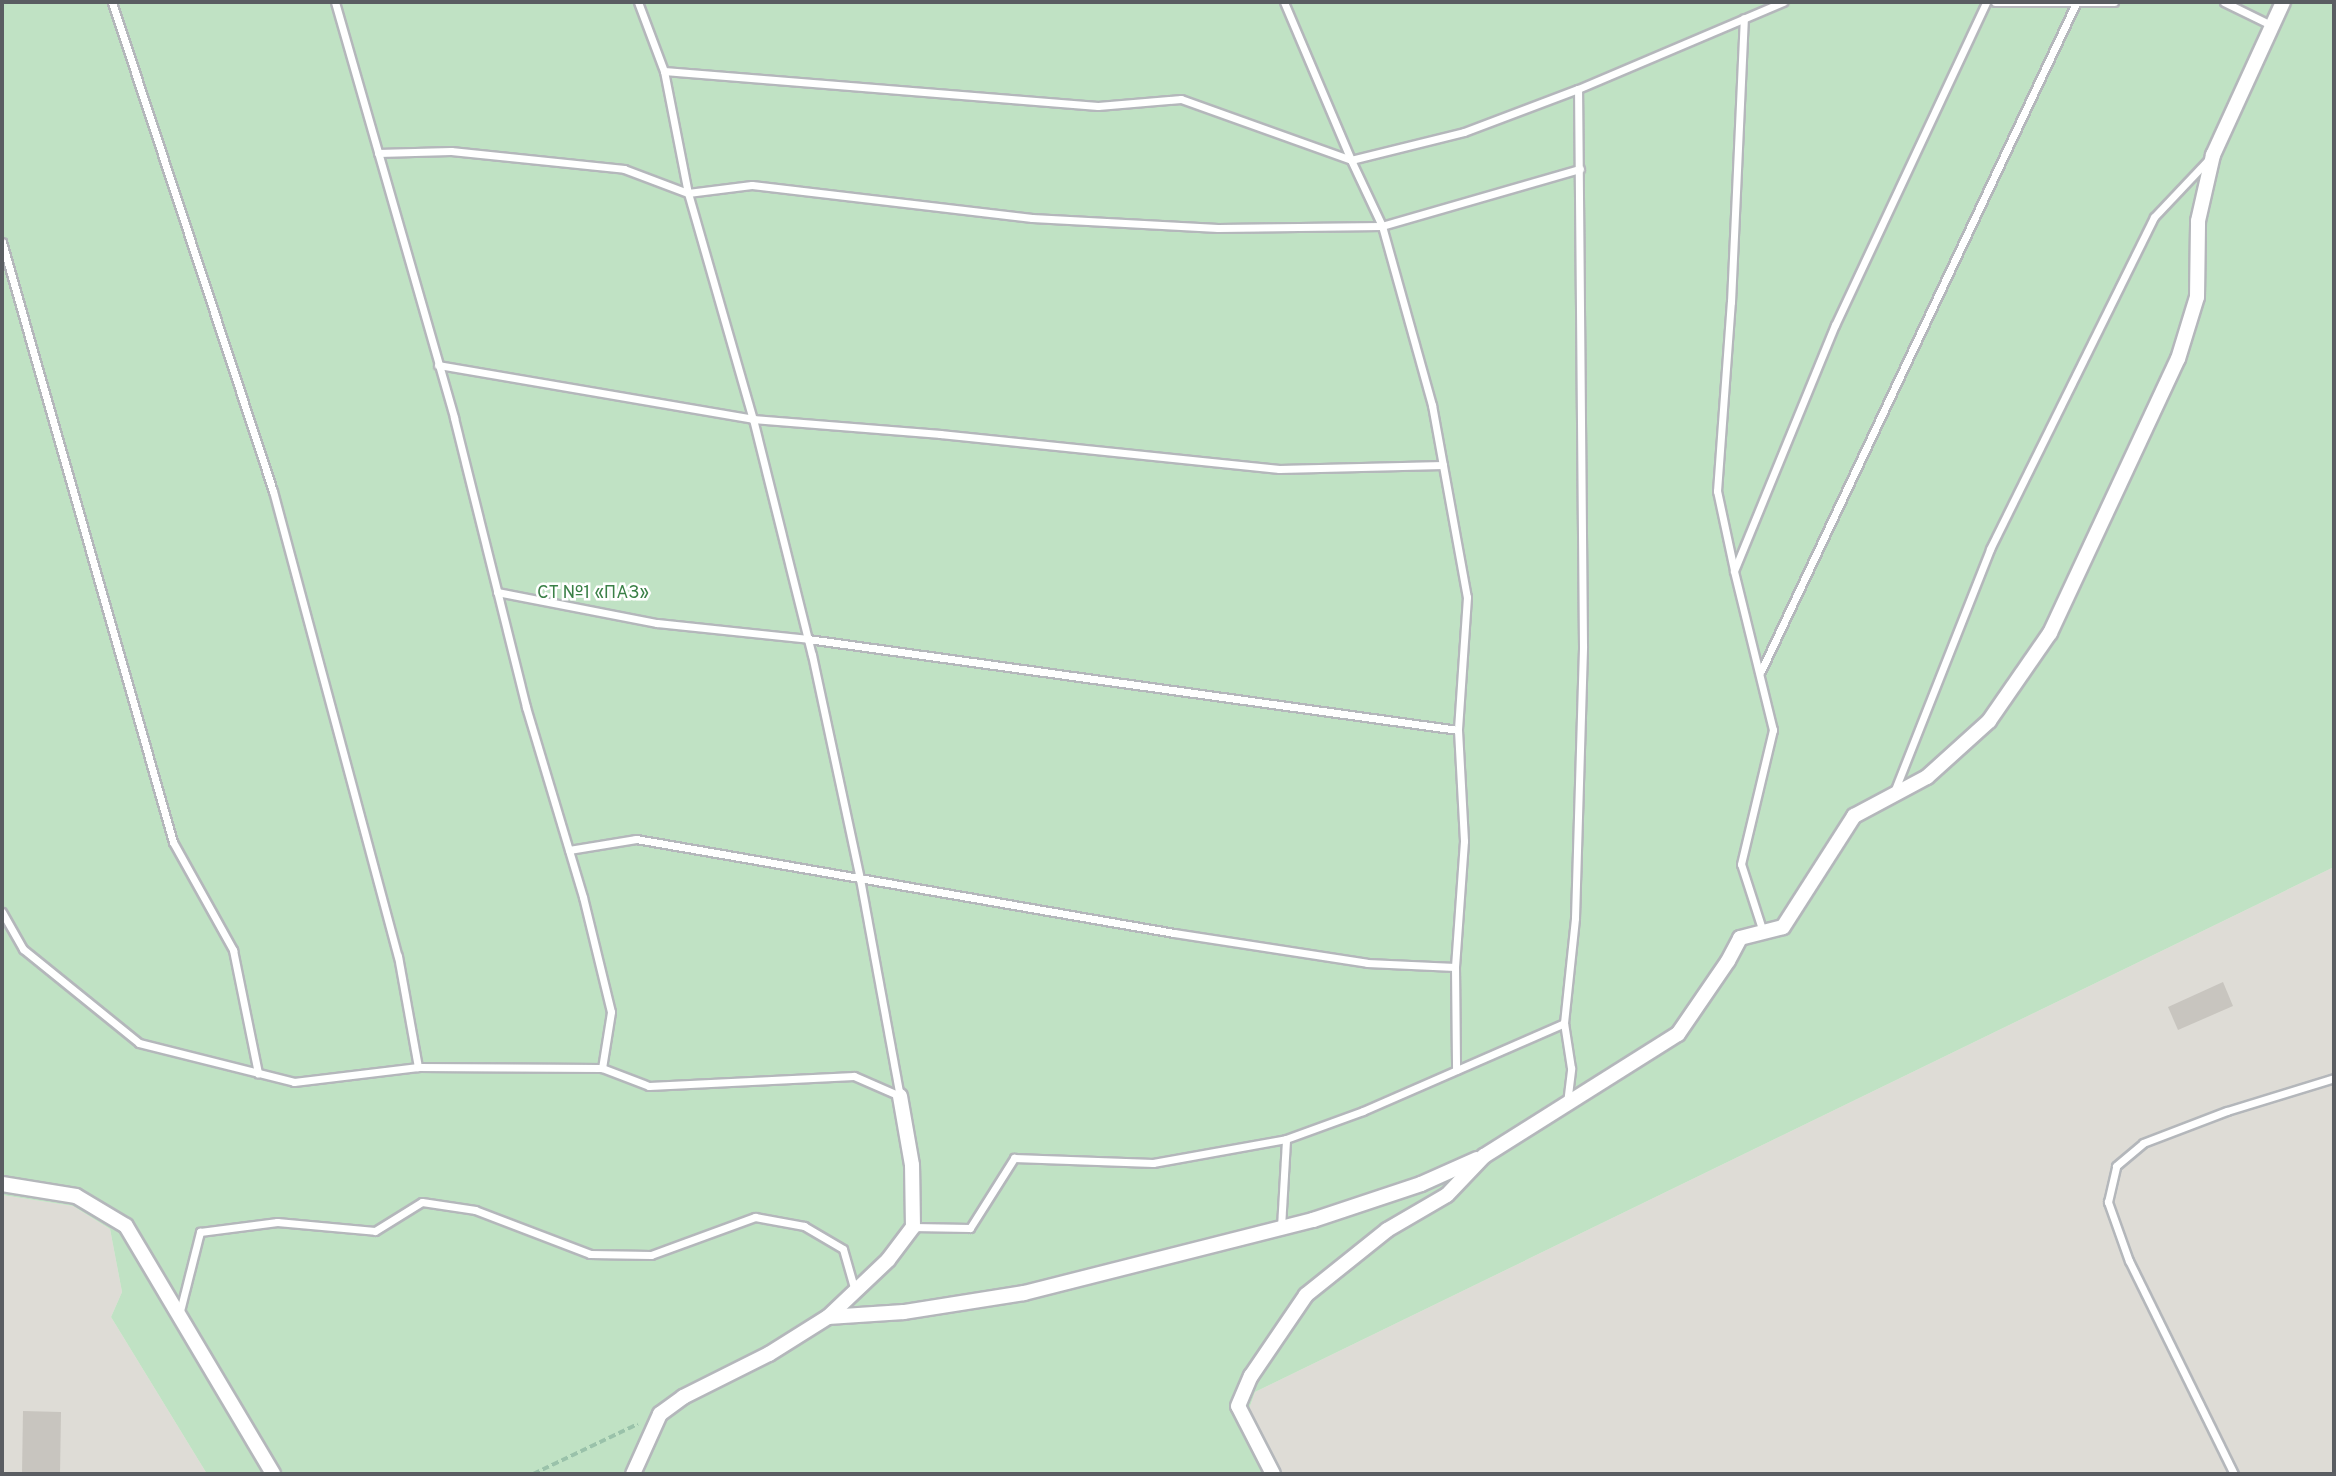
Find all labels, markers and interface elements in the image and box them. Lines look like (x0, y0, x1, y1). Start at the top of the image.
park label: СТ №1 «ПАЗ» (537, 583, 649, 605)

